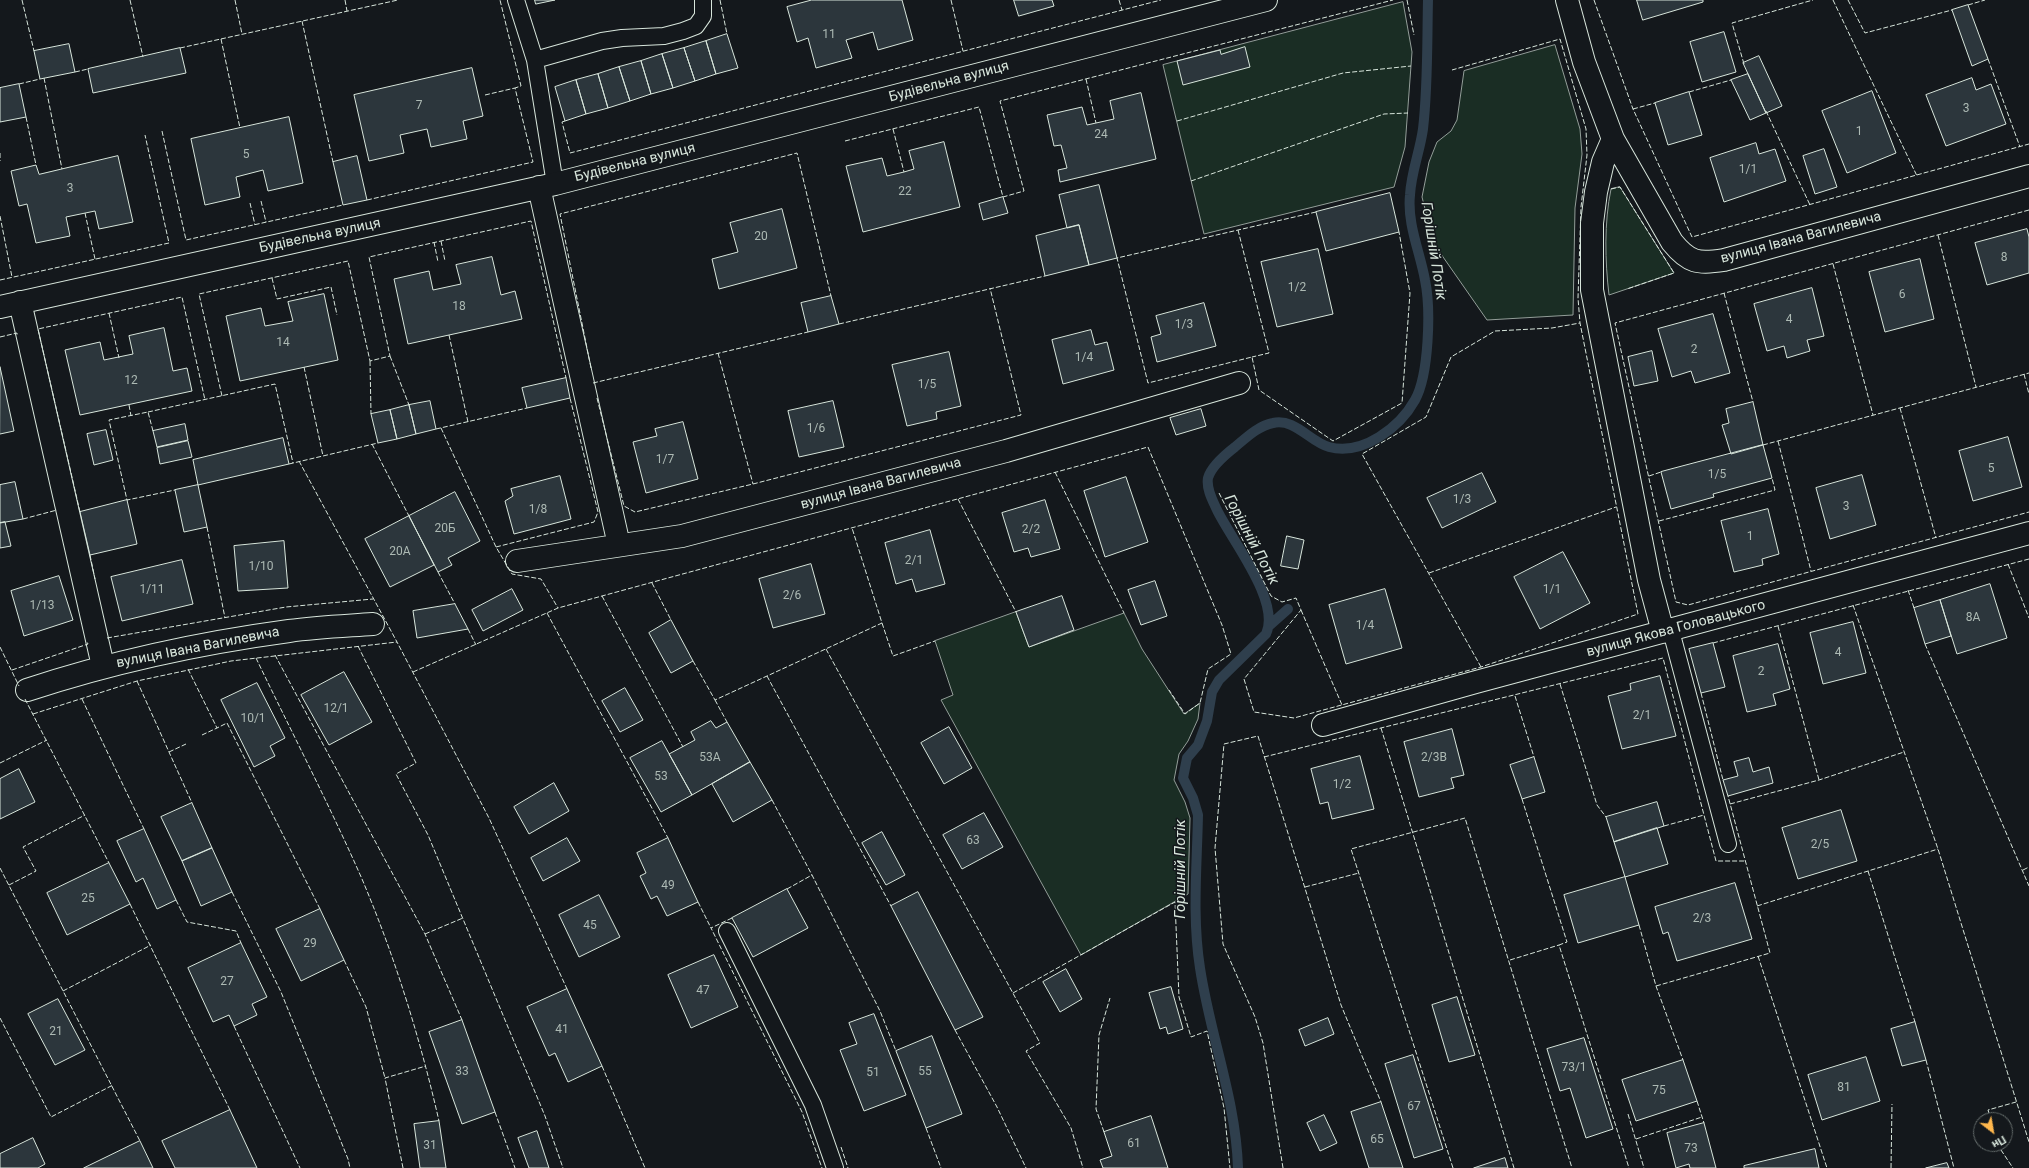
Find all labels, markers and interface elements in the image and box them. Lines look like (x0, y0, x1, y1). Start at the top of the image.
house number: 11 (822, 28, 836, 42)
street label: Будівельна вулиця (887, 58, 1011, 106)
house number: 7 (416, 99, 422, 113)
house number: 3 (1963, 102, 1969, 116)
house number: 1 (1856, 125, 1862, 139)
house number: 24 (1094, 128, 1108, 142)
street label: Будівельна вулиця (573, 140, 697, 186)
house number: 5 (243, 148, 249, 162)
house number: 1/1 (1739, 163, 1757, 177)
house number: 3 (67, 182, 73, 196)
house number: 22 (898, 185, 912, 199)
water label: Горішній Потік (1416, 200, 1450, 302)
street label: вулиця Івана Вагилевича (1719, 208, 1883, 268)
street label: Будівельна вулиця (258, 215, 382, 257)
house number: 20 (754, 230, 768, 244)
house number: 8 (2001, 251, 2007, 265)
house number: 1/2 (1288, 281, 1306, 295)
house number: 6 (1899, 288, 1905, 302)
house number: 18 (452, 300, 466, 314)
house number: 4 (1786, 313, 1792, 327)
house number: 1/3 (1175, 318, 1193, 332)
house number: 14 (276, 336, 290, 350)
house number: 2 (1691, 343, 1697, 357)
house number: 1/4 (1075, 351, 1093, 365)
house number: 12 (124, 374, 138, 388)
house number: 1/5 (918, 378, 936, 392)
house number: 1/6 (807, 422, 825, 436)
house number: 1/7 (656, 453, 674, 467)
street label: вулиця Івана Вагилевича (799, 454, 963, 514)
house number: 5 (1988, 462, 1994, 476)
house number: 1/5 (1708, 468, 1726, 482)
water label: Горішній Потік (1220, 492, 1282, 588)
house number: 1/3 (1453, 493, 1471, 507)
house number: 3 (1843, 500, 1849, 514)
house number: 1/8 (529, 503, 547, 517)
house number: 20Б (434, 522, 456, 536)
house number: 2/2 (1022, 523, 1040, 537)
house number: 1 (1747, 530, 1753, 544)
house number: 20А (389, 545, 411, 559)
house number: 2/1 (905, 554, 923, 568)
house number: 1/10 (248, 560, 274, 574)
house number: 1/11 (139, 583, 165, 597)
house number: 1/1 (1543, 583, 1561, 597)
house number: 2/6 (783, 589, 801, 603)
street label: вулиця Якова Головацького (1585, 597, 1767, 661)
house number: 1/13 (29, 599, 55, 613)
house number: 8А (1966, 611, 1980, 625)
house number: 1/4 (1356, 619, 1374, 633)
street label: вулиця Івана Вагилевича (115, 624, 281, 672)
house number: 4 (1835, 646, 1841, 660)
house number: 2 (1758, 665, 1764, 679)
house number: 12/1 (323, 702, 349, 716)
house number: 2/1 (1633, 709, 1651, 723)
house number: 10/1 (240, 712, 266, 726)
house number: 53А (699, 751, 721, 765)
house number: 2/3В (1421, 751, 1447, 765)
house number: 53 (654, 770, 668, 784)
house number: 1/2 (1333, 778, 1351, 792)
water label: Горішній Потік (1172, 819, 1190, 919)
house number: 63 (966, 834, 980, 848)
house number: 2/5 (1811, 838, 1829, 852)
house number: 49 (661, 879, 675, 893)
house number: 25 (81, 892, 95, 906)
house number: 2/3 (1693, 912, 1711, 926)
house number: 45 (583, 919, 597, 933)
house number: 29 (303, 937, 317, 951)
house number: 27 (220, 975, 234, 989)
house number: 47 (696, 984, 710, 998)
house number: 41 (555, 1023, 569, 1037)
house number: 21 (49, 1025, 63, 1039)
house number: 73/1 (1561, 1061, 1587, 1075)
house number: 33 (455, 1065, 469, 1079)
house number: 55 (918, 1065, 932, 1079)
house number: 51 (866, 1066, 880, 1080)
house number: 81 (1837, 1081, 1851, 1095)
house number: 75 (1652, 1084, 1666, 1098)
house number: 67 (1407, 1100, 1421, 1114)
north arrow (1973, 1112, 2013, 1152)
house number: 65 (1370, 1133, 1384, 1147)
text: Пн (1990, 1133, 2008, 1151)
house number: 61 (1127, 1137, 1141, 1151)
house number: 31 (423, 1139, 437, 1153)
house number: 73 (1684, 1142, 1698, 1156)

